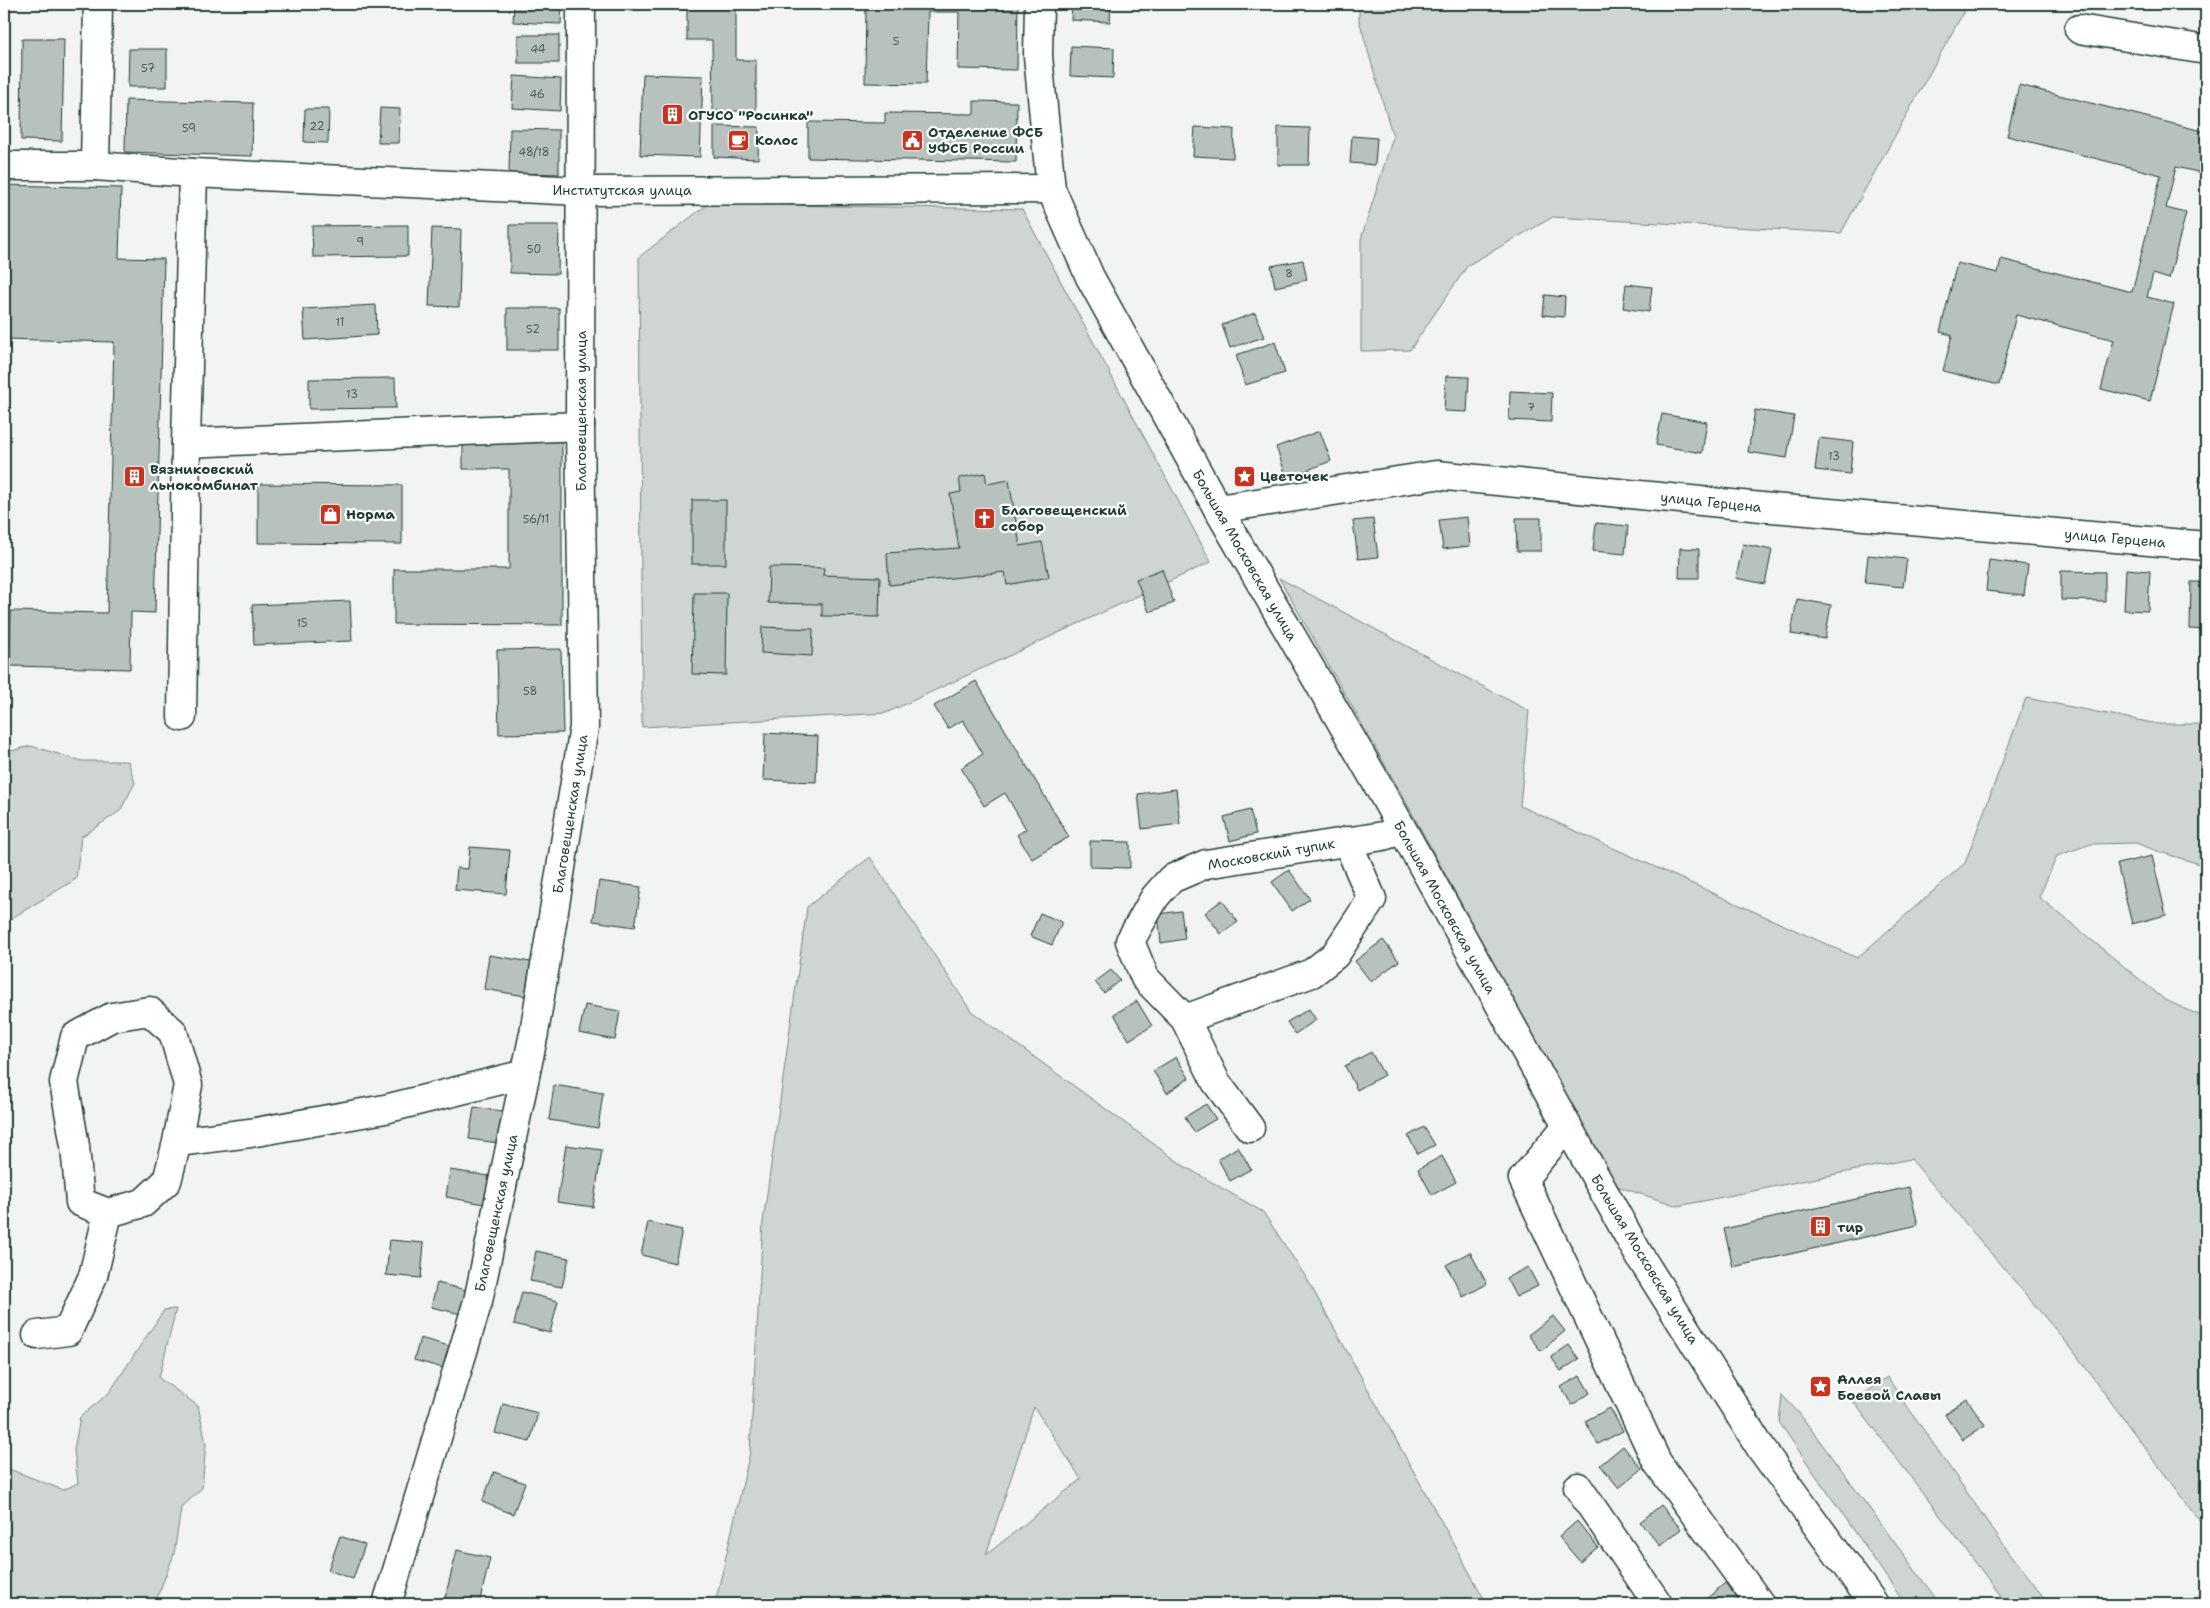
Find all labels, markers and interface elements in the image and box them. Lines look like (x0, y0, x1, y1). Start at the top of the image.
house number: 5 (893, 34, 900, 49)
house number: 44 (530, 42, 546, 57)
house number: 57 (141, 61, 155, 76)
house number: 46 (529, 87, 545, 102)
building icon: ОГУСО "Росинка" (660, 103, 684, 127)
place label: ОГУСО "Росинка" (688, 106, 813, 124)
house number: 22 (310, 119, 324, 134)
house number: 59 (182, 121, 196, 136)
place label: Отделение ФСБ УФСБ России (928, 123, 1043, 157)
cafe icon: Колос (727, 128, 751, 152)
public building icon: Отделение ФСБ УФСБ России (900, 128, 924, 152)
place label: Колос (755, 131, 798, 149)
house number: 48/18 (519, 145, 549, 160)
street label: Институтская улица (552, 181, 692, 199)
house number: 9 (356, 234, 364, 249)
house number: 50 (527, 242, 541, 257)
house number: 8 (1285, 266, 1293, 281)
house number: 11 (336, 315, 344, 330)
house number: 52 (526, 322, 540, 337)
street label: Благовещенская улица (572, 330, 590, 491)
house number: 13 (346, 387, 358, 402)
house number: 7 (1527, 400, 1535, 415)
house number: 13 (1828, 449, 1840, 464)
place label: Вязниковский льнокомбинат (150, 460, 259, 494)
place icon: Цветочек (1232, 464, 1256, 488)
building icon: Вязниковский льнокомбинат (122, 465, 146, 489)
street label: Большая Московская улица (1188, 466, 1302, 644)
place label: Цветочек (1260, 467, 1329, 485)
street label: улица Герцена (1660, 488, 1763, 516)
place label: Благовещенский собор (1001, 501, 1127, 535)
shop icon: Норма (318, 502, 342, 526)
place label: Норма (346, 505, 395, 523)
church icon: Благовещенский собор (973, 506, 997, 530)
house number: 56/11 (523, 512, 549, 527)
street label: улица Герцена (2064, 525, 2167, 551)
house number: 15 (296, 616, 308, 631)
house number: 58 (523, 684, 537, 699)
street label: Благовещенская улица (549, 733, 592, 895)
street label: Большая Московская улица (1390, 817, 1500, 997)
street label: Московский тупик (1206, 834, 1336, 874)
street label: Благовещенская улица (470, 1132, 522, 1294)
street label: Большая Московская улица (1587, 1171, 1703, 1348)
building icon: тир (1809, 1215, 1833, 1239)
place label: тир (1837, 1218, 1863, 1236)
place label: Аллея Боевой Славы (1837, 1370, 1941, 1404)
place icon: Аллея Боевой Славы (1809, 1375, 1833, 1399)

